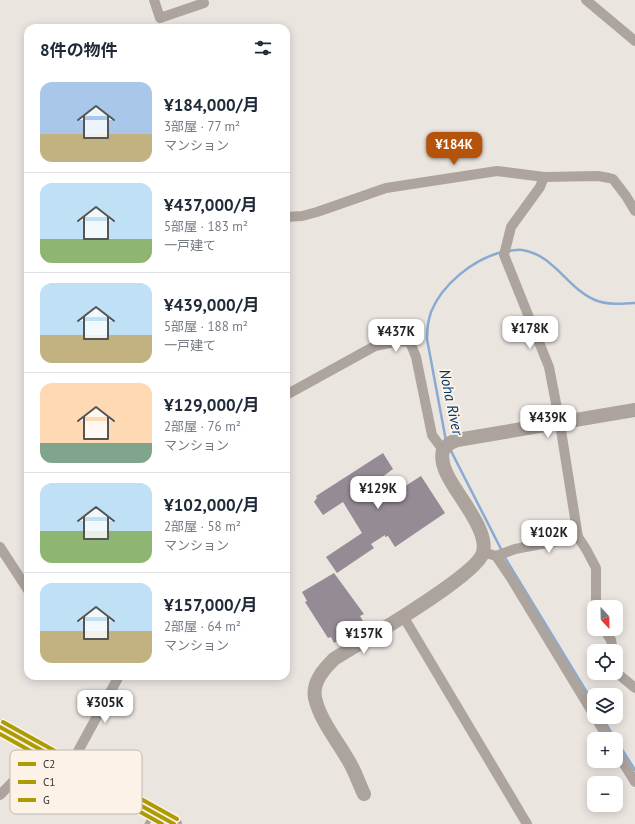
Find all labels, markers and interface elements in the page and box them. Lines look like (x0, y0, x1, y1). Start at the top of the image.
icon: filters (252, 37, 274, 59)
text: 8件の物件 (40, 39, 118, 61)
text: ¥184,000/月 (164, 94, 260, 116)
icon: home (72, 98, 120, 146)
text: 3部屋 · 77 m² (164, 118, 240, 135)
pin: ¥184K (426, 132, 482, 166)
text: ¥184K (435, 136, 473, 153)
text: マンション (164, 137, 229, 154)
text: ¥437,000/月 (164, 194, 258, 216)
icon: home (72, 199, 120, 247)
text: 5部屋 · 183 m² (164, 218, 248, 235)
text: 一戸建て (164, 237, 216, 254)
text: ¥439,000/月 (164, 294, 260, 316)
icon: home (72, 299, 120, 347)
pin: ¥178K (502, 316, 558, 350)
text: 5部屋 · 188 m² (164, 318, 248, 335)
pin: ¥437K (368, 319, 424, 353)
text: ¥178K (511, 320, 549, 337)
text: ¥437K (377, 323, 415, 340)
text: 一戸建て (164, 337, 216, 354)
water label: Noha River (435, 367, 468, 438)
text: ¥129,000/月 (164, 394, 260, 416)
icon: home (72, 399, 120, 447)
pin: ¥439K (520, 405, 576, 439)
text: ¥439K (529, 409, 567, 426)
text: 2部屋 · 76 m² (164, 418, 241, 435)
text: マンション (164, 437, 229, 454)
pin: ¥129K (350, 476, 406, 510)
text: ¥129K (359, 480, 397, 497)
text: ¥102,000/月 (164, 494, 260, 516)
icon: home (72, 499, 120, 547)
text: 2部屋 · 58 m² (164, 518, 241, 535)
pin: ¥102K (521, 520, 577, 554)
text: ¥102K (530, 524, 568, 541)
text: マンション (164, 537, 229, 554)
text: ¥157,000/月 (164, 594, 258, 616)
icon: home (72, 599, 120, 647)
north arrow (587, 600, 623, 636)
map controls (587, 600, 623, 812)
text: 2部屋 · 64 m² (164, 618, 241, 635)
pin: ¥157K (336, 621, 392, 655)
text: ¥157K (345, 625, 383, 642)
text: マンション (164, 637, 229, 654)
button: locate (587, 644, 623, 680)
button: layers (587, 688, 623, 724)
pin: ¥305K (77, 690, 133, 724)
text: ¥305K (86, 694, 124, 711)
button: + (587, 732, 623, 768)
legend (10, 750, 142, 814)
text: C2 (43, 757, 55, 771)
text: C1 (43, 775, 55, 789)
button: − (587, 776, 623, 812)
text: G (43, 793, 50, 807)

